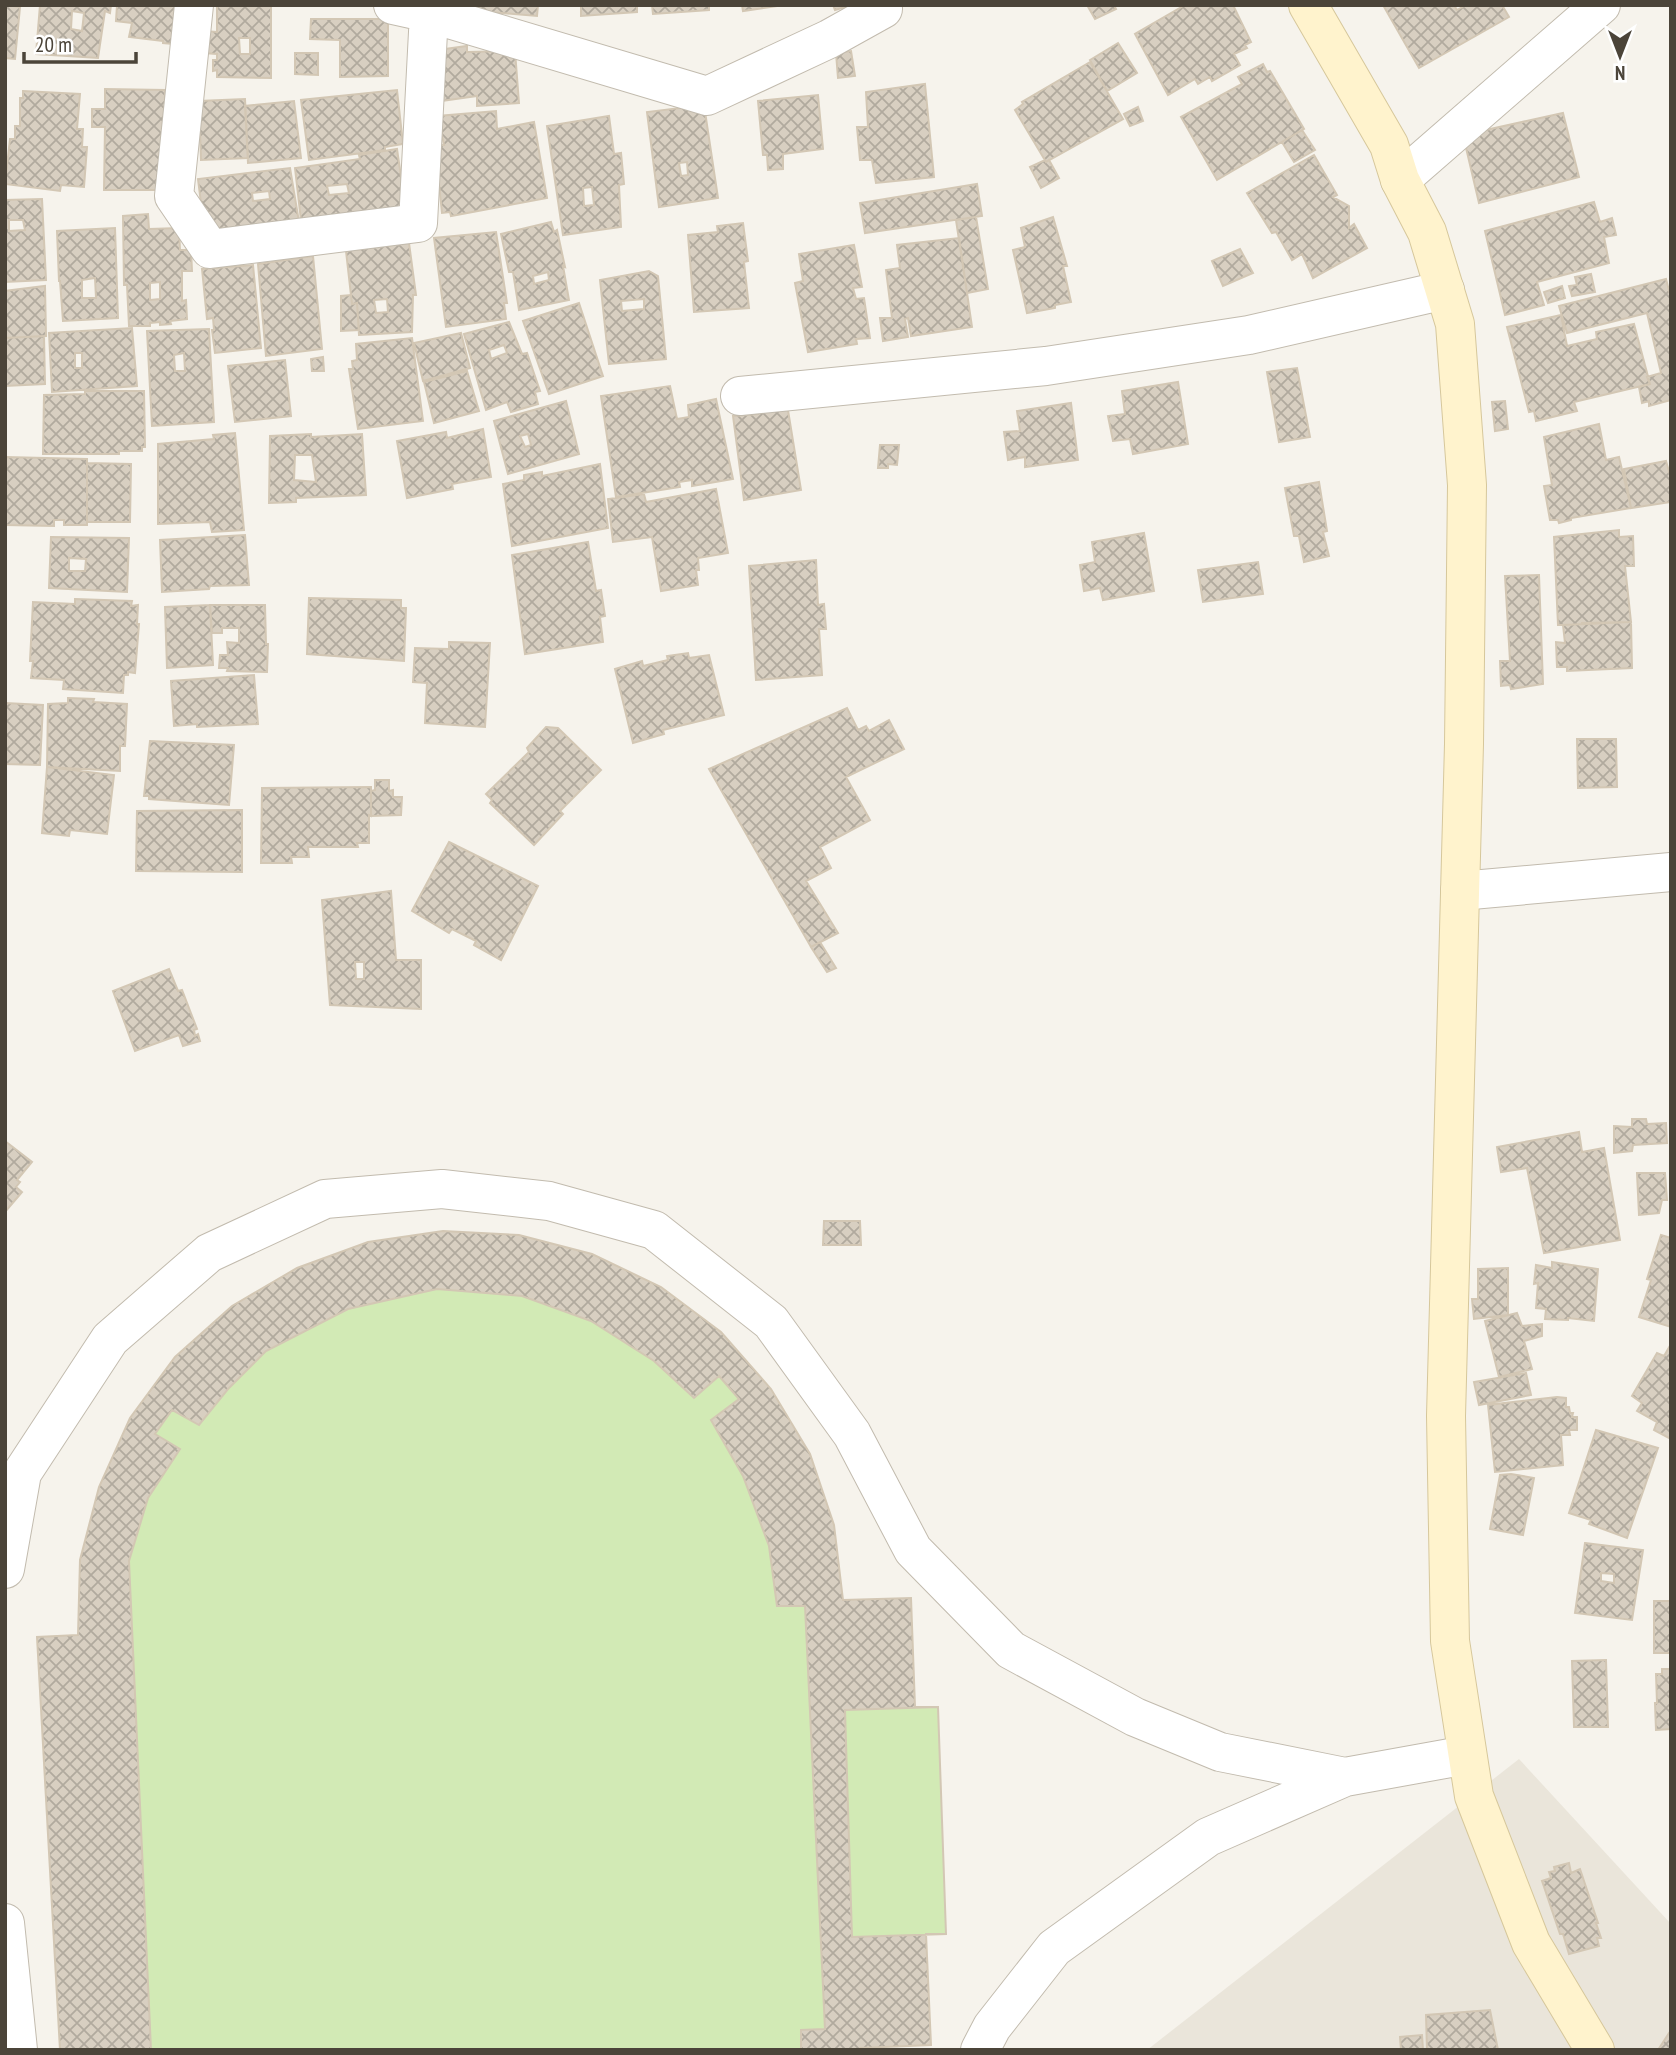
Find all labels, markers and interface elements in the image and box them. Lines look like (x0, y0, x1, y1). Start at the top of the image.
scale bar (24, 21, 136, 65)
north arrow (1585, 21, 1655, 91)
text: 20 m (35, 31, 72, 58)
text: N (1615, 61, 1625, 85)

